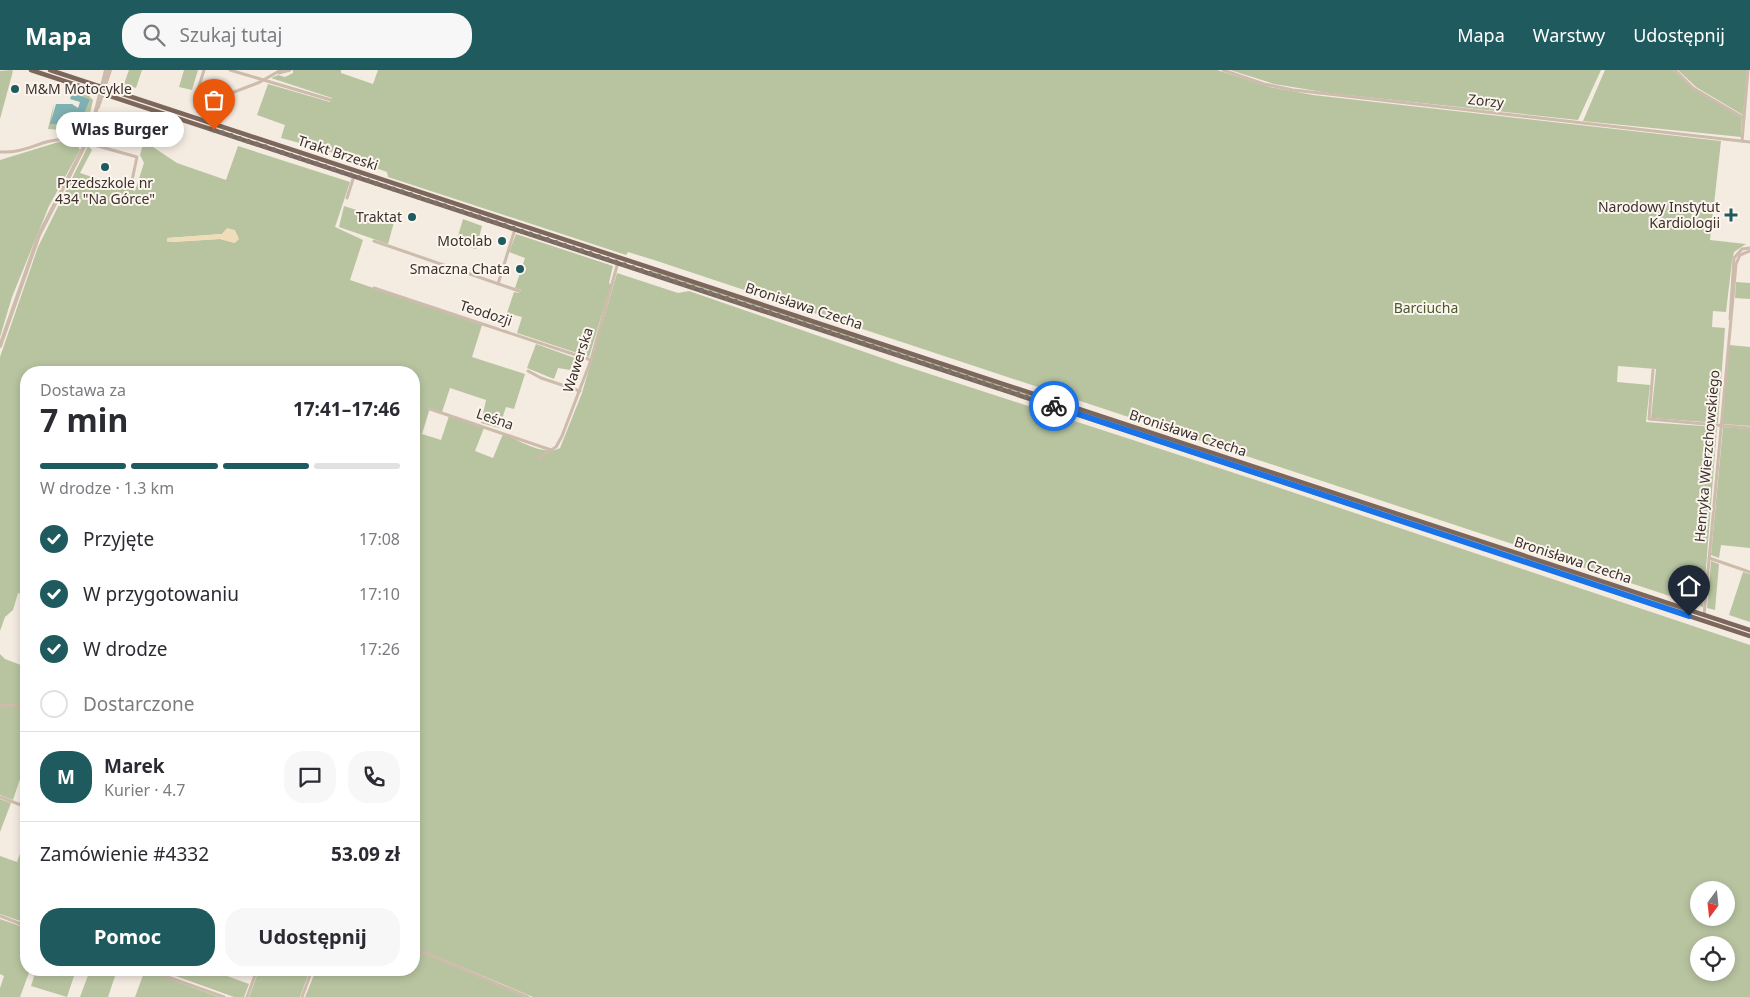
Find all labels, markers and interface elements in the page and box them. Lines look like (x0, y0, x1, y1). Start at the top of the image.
search box (122, 13, 472, 58)
text: Mapa (25, 19, 92, 52)
icon: search (140, 21, 168, 49)
text: Szukaj tutaj (180, 22, 282, 48)
text: Mapa (1457, 23, 1505, 47)
text: Warstwy (1533, 23, 1605, 47)
text: Udostępnij (1633, 23, 1725, 47)
place label: M&M Motocykle (25, 79, 132, 98)
pin (193, 79, 235, 130)
marker: M&M Motocykle (9, 83, 21, 95)
icon: bag (200, 86, 228, 114)
street label: Zorzy (1467, 89, 1506, 112)
callout: Wlas Burger (56, 112, 184, 148)
text: Wlas Burger (72, 118, 168, 140)
street label: Trakt Brzeski (295, 131, 381, 175)
marker: Przedszkole nr 434 "Na Górce" (99, 161, 111, 173)
place label: Przedszkole nr 434 "Na Górce" (55, 173, 155, 208)
place label: Narodowy Instytut Kardiologii (1598, 197, 1720, 232)
place label: Traktat (356, 207, 402, 226)
marker: Narodowy Instytut Kardiologii (1724, 208, 1738, 222)
marker: Traktat (406, 211, 418, 223)
place label: Motolab (437, 231, 492, 250)
marker: Motolab (496, 235, 508, 247)
place label: Smaczna Chata (410, 259, 510, 278)
marker: Smaczna Chata (514, 263, 526, 275)
street label: Bronisława Czecha (743, 278, 865, 333)
street label: Teodozji (458, 295, 515, 330)
park label: Barciucha (1394, 298, 1458, 317)
street label: Wawerska (558, 325, 597, 395)
street label: Henryka Wierzchowskiego (1689, 369, 1724, 543)
text: Dostawa za (40, 379, 126, 401)
courier (1029, 381, 1079, 431)
icon: bike (1040, 392, 1068, 420)
text: 17:41–17:46 (293, 396, 400, 422)
text: 7 min (40, 398, 128, 441)
street label: Leśna (474, 403, 516, 434)
street label: Bronisława Czecha (1127, 405, 1249, 460)
text: W drodze · 1.3 km (40, 477, 174, 499)
icon: check (40, 525, 68, 553)
text: Przyjęte (83, 526, 154, 552)
text: 17:08 (359, 528, 400, 550)
street label: Bronisława Czecha (1512, 532, 1634, 587)
pin (1668, 565, 1710, 616)
icon: home (1675, 572, 1703, 600)
icon: check (40, 580, 68, 608)
text: W przygotowaniu (83, 581, 239, 607)
text: 17:10 (359, 583, 400, 605)
icon: check (40, 635, 68, 663)
text: W drodze (83, 636, 168, 662)
text: 17:26 (359, 638, 400, 660)
text: Dostarczone (83, 691, 194, 717)
button: chat (284, 751, 336, 803)
button: phone (348, 751, 400, 803)
text: Marek (104, 753, 165, 779)
text: M (57, 764, 75, 790)
text: Kurier · 4.7 (104, 779, 185, 801)
text: Zamówienie #4332 (40, 841, 209, 867)
text: 53.09 zł (331, 841, 400, 867)
north arrow (1690, 881, 1735, 926)
map controls (1690, 881, 1735, 981)
button: Pomoc (40, 908, 215, 966)
button: Udostępnij (225, 908, 400, 966)
button: locate (1690, 936, 1735, 981)

